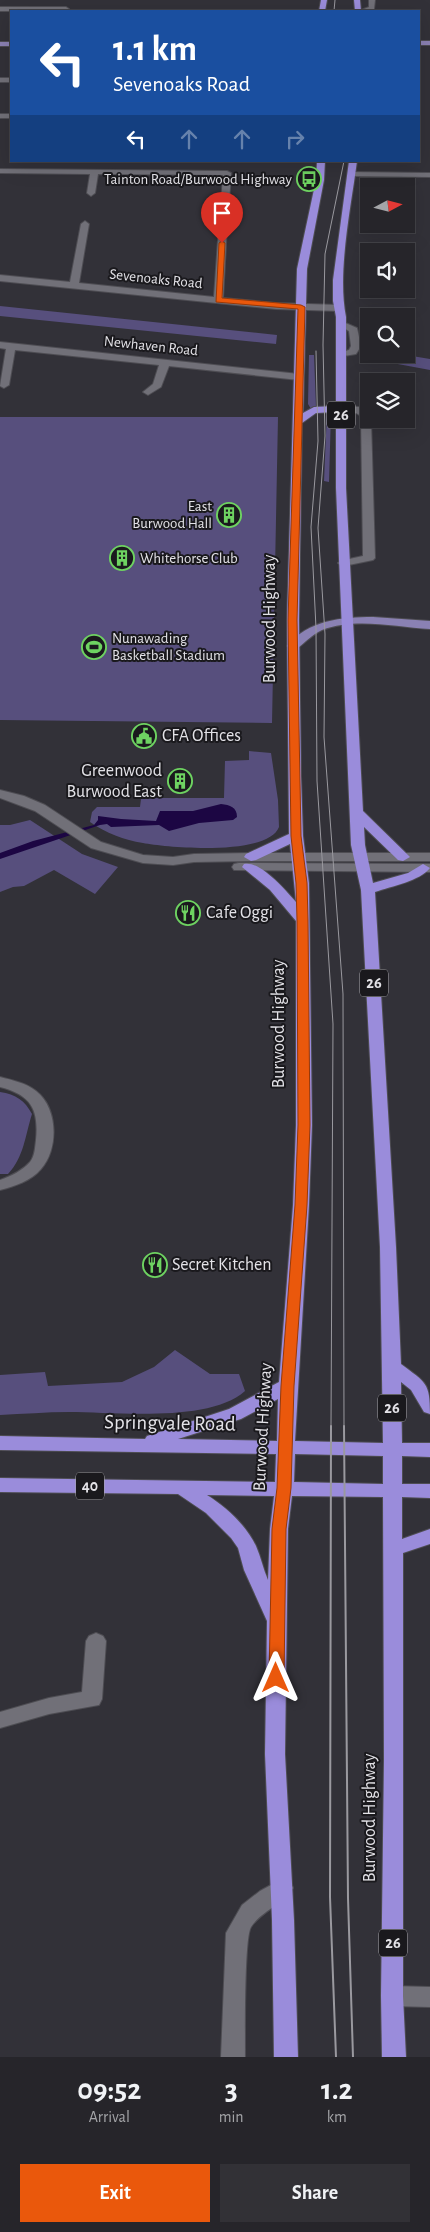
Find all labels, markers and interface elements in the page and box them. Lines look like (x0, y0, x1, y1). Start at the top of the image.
icon: left (30, 30, 95, 95)
text: 1.1 km (113, 32, 197, 67)
text: Sevenoaks Road (113, 73, 250, 95)
icon: left (122, 125, 150, 153)
icon: ahead (175, 125, 203, 153)
icon: ahead (228, 125, 256, 153)
icon: right (281, 125, 309, 153)
bus stop icon: Tainton Road/Burwood Highway (296, 166, 322, 192)
place label: Tainton Road/Burwood Highway (104, 172, 293, 187)
north arrow (360, 178, 415, 232)
map controls (360, 178, 415, 428)
pin (201, 192, 243, 243)
icon: arrive (208, 199, 236, 227)
button: sound (360, 243, 415, 298)
street label: Sevenoaks Road (109, 267, 203, 291)
button: search (360, 308, 415, 363)
street label: Newhaven Road (103, 334, 199, 358)
button: layers (360, 373, 415, 428)
road number: 26 (327, 402, 355, 428)
place label: East Burwood Hall (132, 499, 212, 531)
building icon: East Burwood Hall (216, 502, 242, 528)
building icon: Whitehorse Club (109, 545, 135, 571)
place label: Whitehorse Club (140, 551, 238, 566)
street label: Burwood Highway (261, 554, 279, 683)
place label: Nunawading Basketball Stadium (112, 631, 225, 663)
sports icon: Nunawading Basketball Stadium (81, 634, 107, 660)
public building icon: CFA Offices (131, 723, 157, 749)
place label: CFA Offices (162, 727, 241, 745)
place label: Greenwood Burwood East (66, 762, 162, 801)
building icon: Greenwood Burwood East (167, 768, 193, 794)
restaurant icon: Cafe Oggi (175, 900, 201, 926)
place label: Cafe Oggi (206, 904, 273, 922)
street label: Burwood Highway (270, 959, 288, 1088)
road number: 26 (360, 970, 388, 996)
restaurant icon: Secret Kitchen (142, 1252, 168, 1278)
place label: Secret Kitchen (172, 1256, 272, 1274)
street label: Burwood Highway (251, 1362, 275, 1492)
road number: 26 (378, 1395, 406, 1422)
street label: Springvale Road (104, 1411, 236, 1435)
road number: 40 (76, 1472, 104, 1500)
position arrow (249, 1651, 301, 1703)
street label: Burwood Highway (361, 1753, 379, 1882)
road number: 26 (379, 1930, 407, 1956)
text: 09:52 (77, 2075, 141, 2105)
text: 3 (225, 2075, 238, 2105)
text: 1.2 (321, 2075, 353, 2105)
text: Arrival (89, 2109, 130, 2125)
text: min (219, 2109, 244, 2125)
text: km (327, 2109, 347, 2125)
button: Exit (20, 2164, 210, 2222)
button: Share (220, 2164, 410, 2222)

